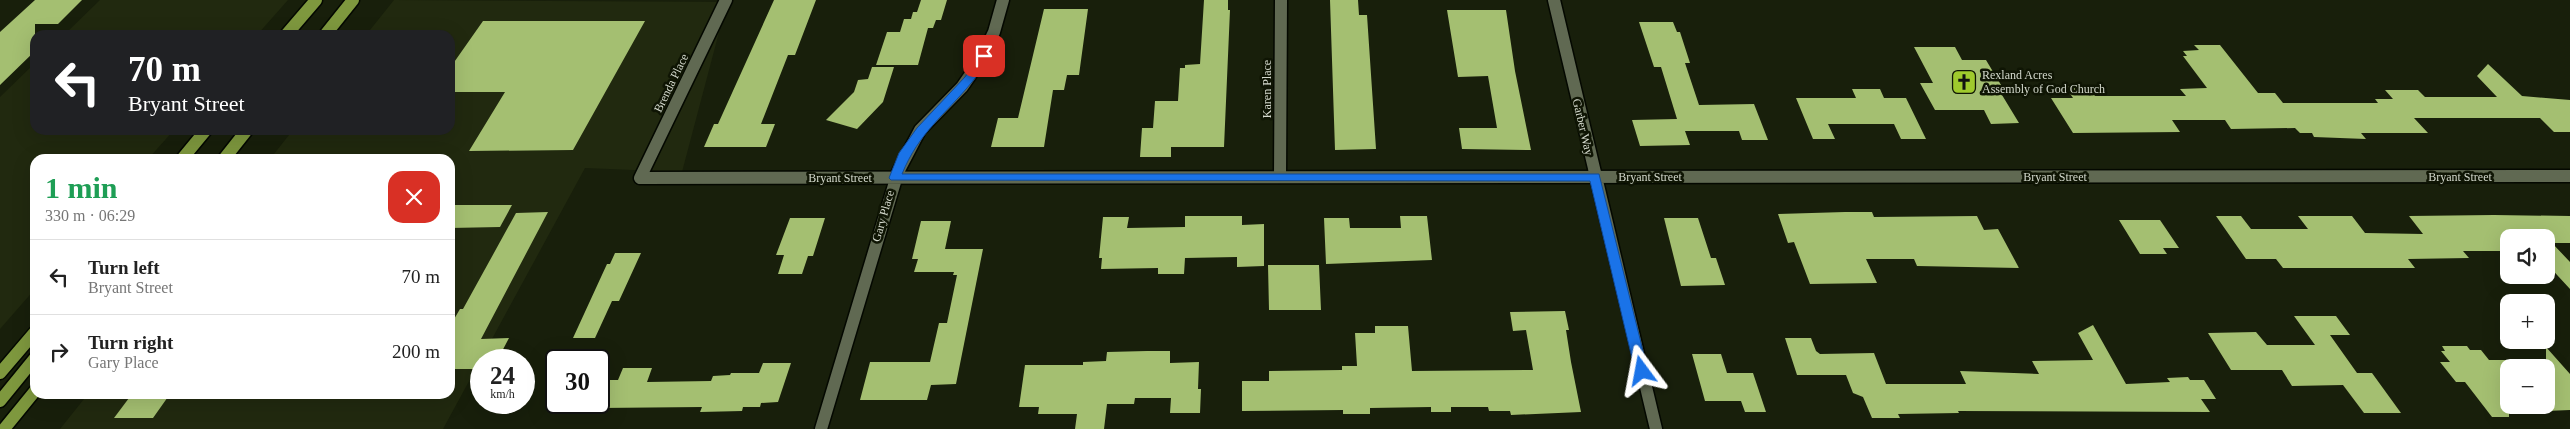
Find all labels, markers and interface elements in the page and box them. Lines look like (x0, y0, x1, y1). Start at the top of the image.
pin (963, 35, 1005, 77)
icon: arrive (970, 42, 998, 70)
icon: left (45, 50, 110, 115)
text: 70 m (128, 50, 201, 89)
street label: Brenda Place (651, 51, 691, 115)
street label: Karen Place (1260, 60, 1274, 118)
place label: Rexland Acres Assembly of God Church (1982, 68, 2105, 96)
church icon: Rexland Acres Assembly of God Church (1951, 69, 1977, 95)
text: Bryant Street (128, 91, 245, 116)
street label: Garber Way (1570, 97, 1596, 157)
street label: Bryant Street (1618, 170, 1682, 184)
street label: Bryant Street (2023, 170, 2087, 184)
street label: Bryant Street (2428, 170, 2492, 184)
text: 1 min (45, 171, 118, 204)
button: close (388, 171, 440, 223)
street label: Bryant Street (808, 171, 872, 185)
street label: Gary Place (869, 189, 897, 243)
text: 330 m · 06:29 (45, 207, 135, 224)
map controls (2500, 229, 2555, 414)
button: sound (2500, 229, 2555, 284)
text: Turn left (88, 257, 160, 278)
icon: left (45, 263, 73, 291)
text: 70 m (401, 266, 440, 287)
text: Bryant Street (88, 279, 173, 296)
button: + (2500, 294, 2555, 349)
text: Turn right (88, 332, 173, 353)
icon: right (45, 338, 73, 366)
text: 200 m (392, 341, 440, 362)
position arrow (1615, 344, 1667, 396)
speed limit sign: 30 (545, 349, 610, 414)
text: Gary Place (88, 354, 159, 371)
button: − (2500, 359, 2555, 414)
text: 24 (490, 362, 515, 389)
text: km/h (490, 387, 515, 401)

